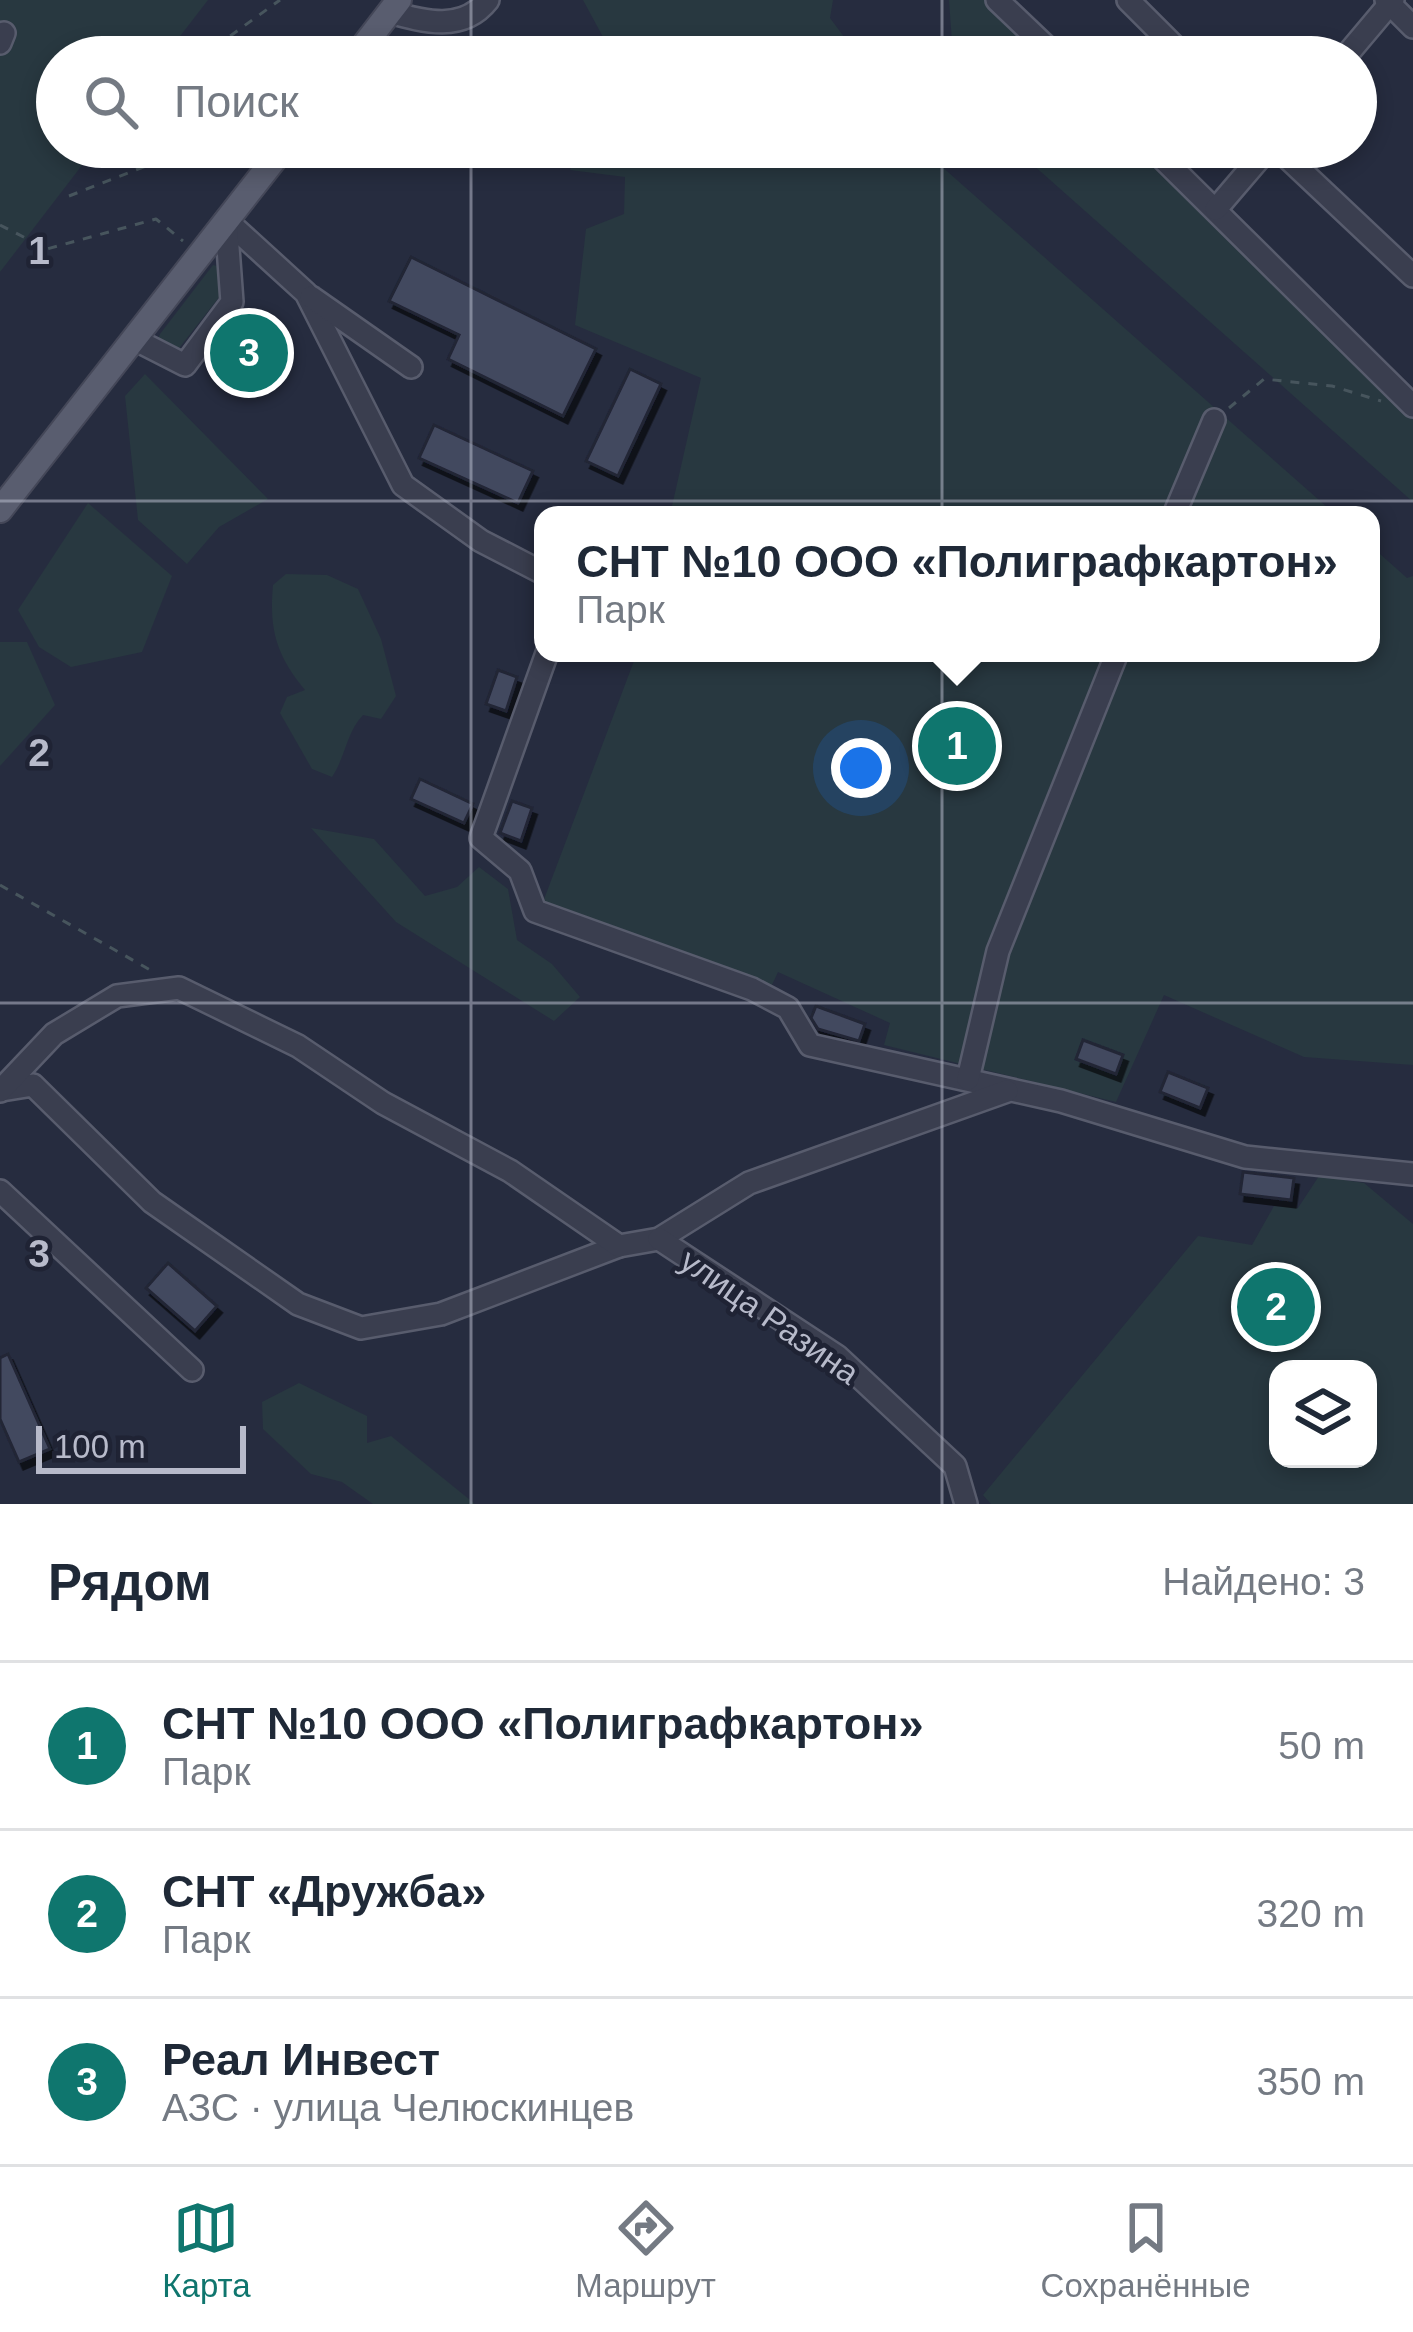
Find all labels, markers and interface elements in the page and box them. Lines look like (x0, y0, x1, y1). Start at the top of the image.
search box (36, 36, 1377, 168)
icon: search (78, 69, 144, 135)
text: Поиск (174, 76, 299, 127)
text: 1 (28, 229, 50, 272)
pin: 3 (210, 308, 288, 398)
popup (534, 506, 1380, 662)
text: СНТ №10 ООО «Полиграфкартон» (576, 536, 1338, 587)
text: Парк (576, 588, 665, 631)
pin: 1 (918, 701, 996, 791)
text: 2 (28, 731, 50, 774)
your location (831, 738, 891, 798)
text: 3 (28, 1232, 50, 1275)
street label: улица Разина (674, 1241, 866, 1392)
pin: 2 (1237, 1262, 1315, 1352)
map controls (1269, 1360, 1377, 1468)
button: layers (1269, 1360, 1377, 1468)
scale bar (36, 1420, 246, 1473)
text: 100 m (54, 1428, 146, 1465)
text: Рядом (48, 1554, 212, 1611)
text: Найдено: 3 (1162, 1560, 1365, 1603)
text: СНТ №10 ООО «Полиграфкартон» (162, 1698, 923, 1749)
text: 1 (76, 1724, 98, 1767)
text: 50 m (1278, 1724, 1365, 1767)
text: Парк (162, 1750, 250, 1793)
text: СНТ «Дружба» (162, 1866, 486, 1917)
text: 2 (76, 1892, 98, 1935)
text: 320 m (1257, 1892, 1365, 1935)
text: Парк (162, 1918, 250, 1961)
text: Реал Инвест (162, 2034, 440, 2085)
text: 3 (76, 2060, 98, 2103)
text: 350 m (1257, 2060, 1365, 2103)
text: АЗС · улица Челюскинцев (162, 2086, 634, 2129)
tab: Карта (162, 2195, 251, 2305)
tab: Маршрут (575, 2195, 716, 2305)
tab: Сохранённые (1041, 2195, 1251, 2305)

